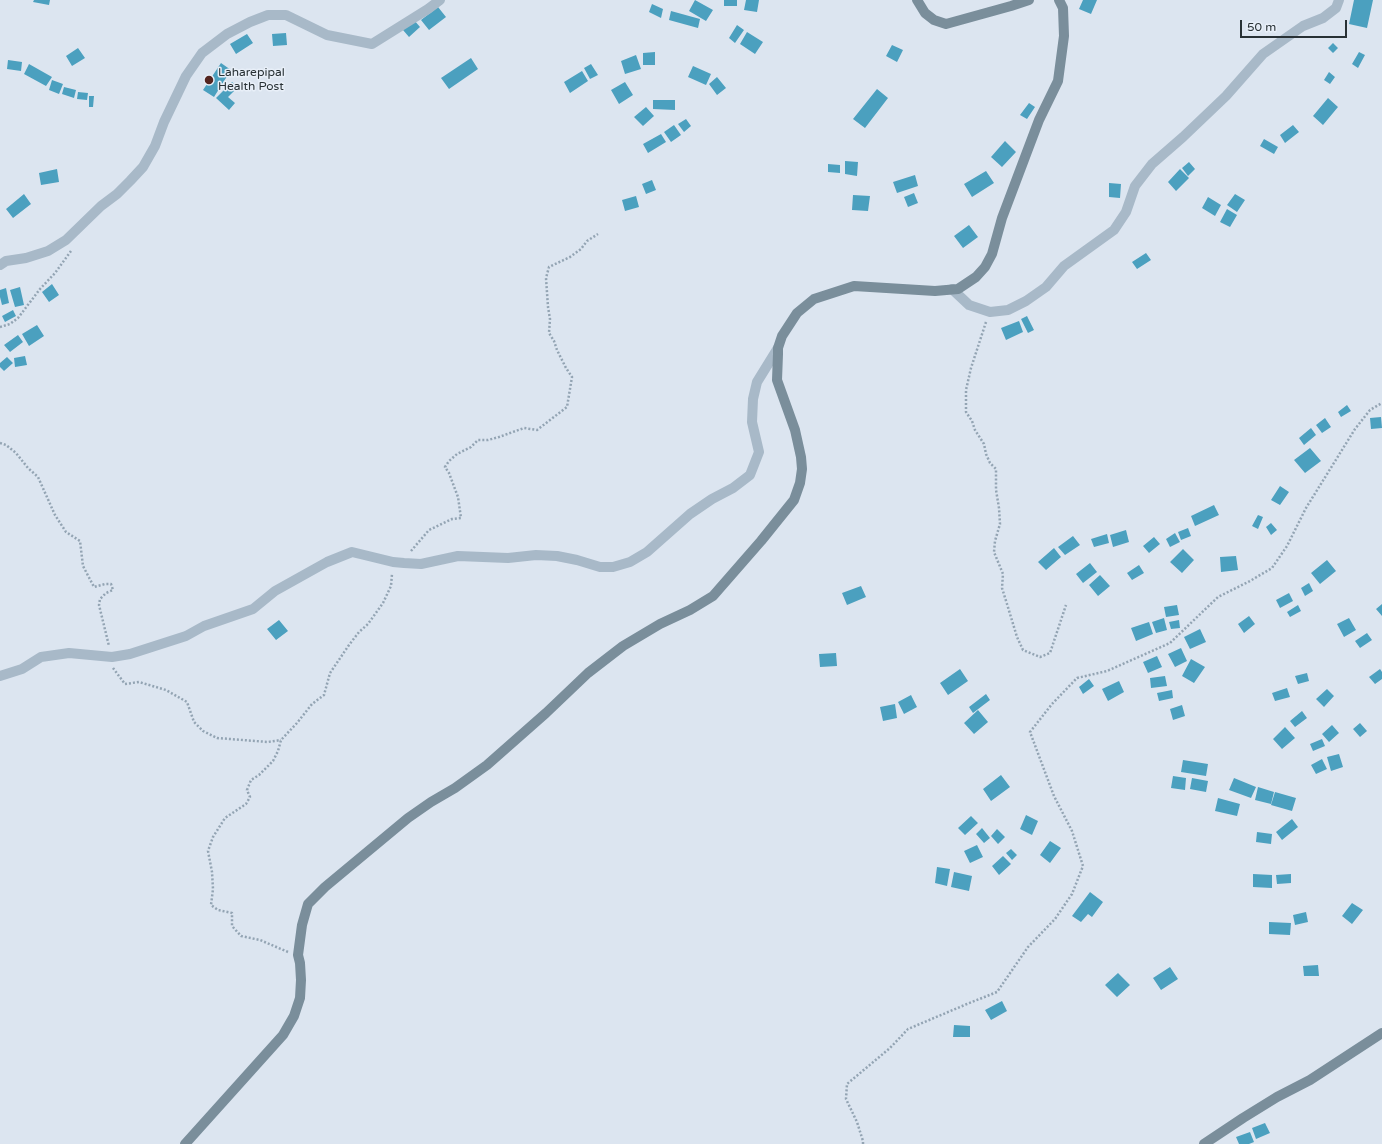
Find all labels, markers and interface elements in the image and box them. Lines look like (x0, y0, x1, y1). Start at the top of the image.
scale bar (1242, 12, 1349, 38)
text: 50 m (1247, 20, 1276, 34)
place label: Laharepipal Health Post (218, 66, 285, 94)
marker: Laharepipal Health Post (203, 74, 215, 86)

